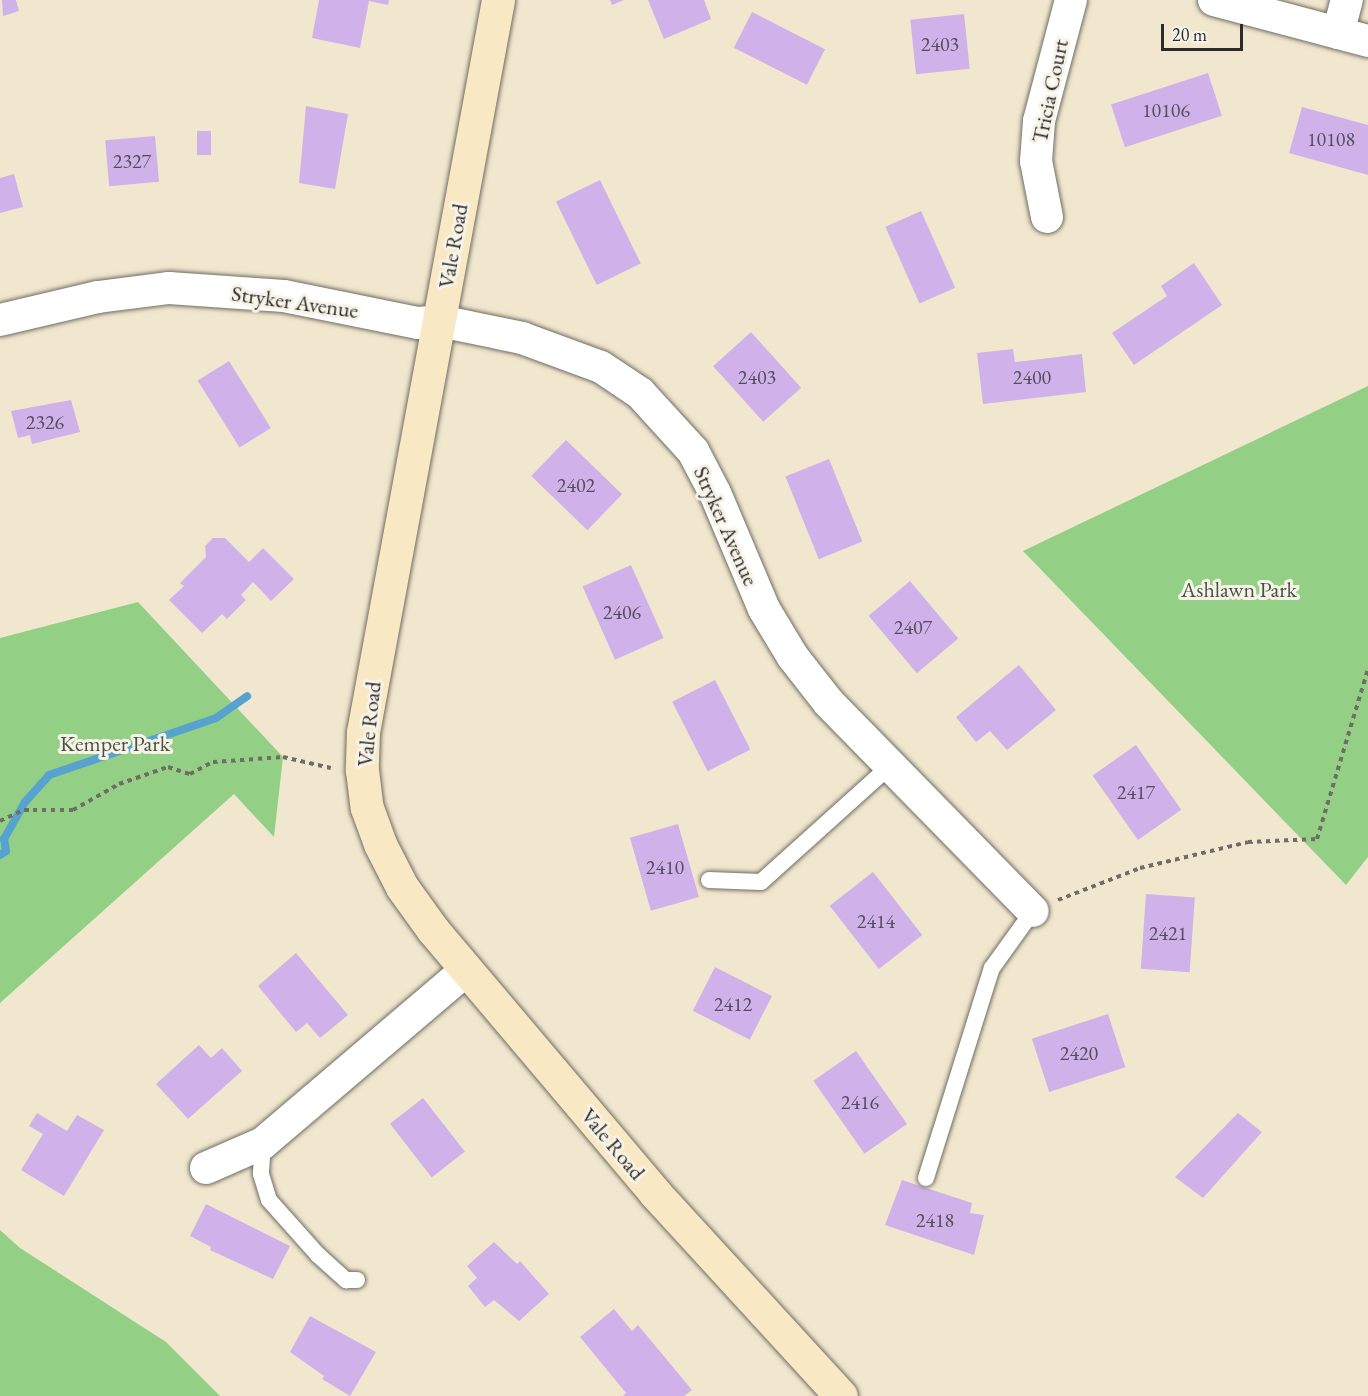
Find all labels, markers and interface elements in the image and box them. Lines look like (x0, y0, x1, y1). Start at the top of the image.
scale bar (1164, 12, 1246, 50)
text: 20 m (1172, 23, 1207, 46)
house number: 2403 (921, 32, 959, 56)
street label: Tricia Court (1026, 37, 1074, 145)
house number: 10106 (1142, 98, 1190, 122)
house number: 10108 (1307, 127, 1355, 151)
house number: 2327 (113, 149, 151, 173)
street label: Vale Road (433, 202, 473, 290)
street label: Stryker Avenue (230, 280, 360, 324)
house number: 2403 (738, 365, 776, 389)
house number: 2400 (1013, 365, 1051, 389)
house number: 2326 (26, 410, 64, 434)
street label: Stryker Avenue (688, 462, 764, 590)
house number: 2402 (557, 473, 595, 497)
park label: Ashlawn Park (1181, 577, 1297, 603)
house number: 2406 (603, 600, 641, 624)
house number: 2407 (894, 615, 932, 639)
street label: Vale Road (351, 680, 387, 768)
park label: Kemper Park (60, 731, 170, 757)
house number: 2417 (1117, 780, 1155, 804)
house number: 2410 (646, 855, 684, 879)
house number: 2414 (857, 909, 895, 933)
house number: 2421 (1149, 921, 1187, 945)
house number: 2412 (714, 992, 752, 1016)
house number: 2420 (1060, 1041, 1098, 1065)
house number: 2416 (841, 1090, 879, 1114)
street label: Vale Road (575, 1103, 651, 1185)
house number: 2418 (916, 1208, 954, 1232)

